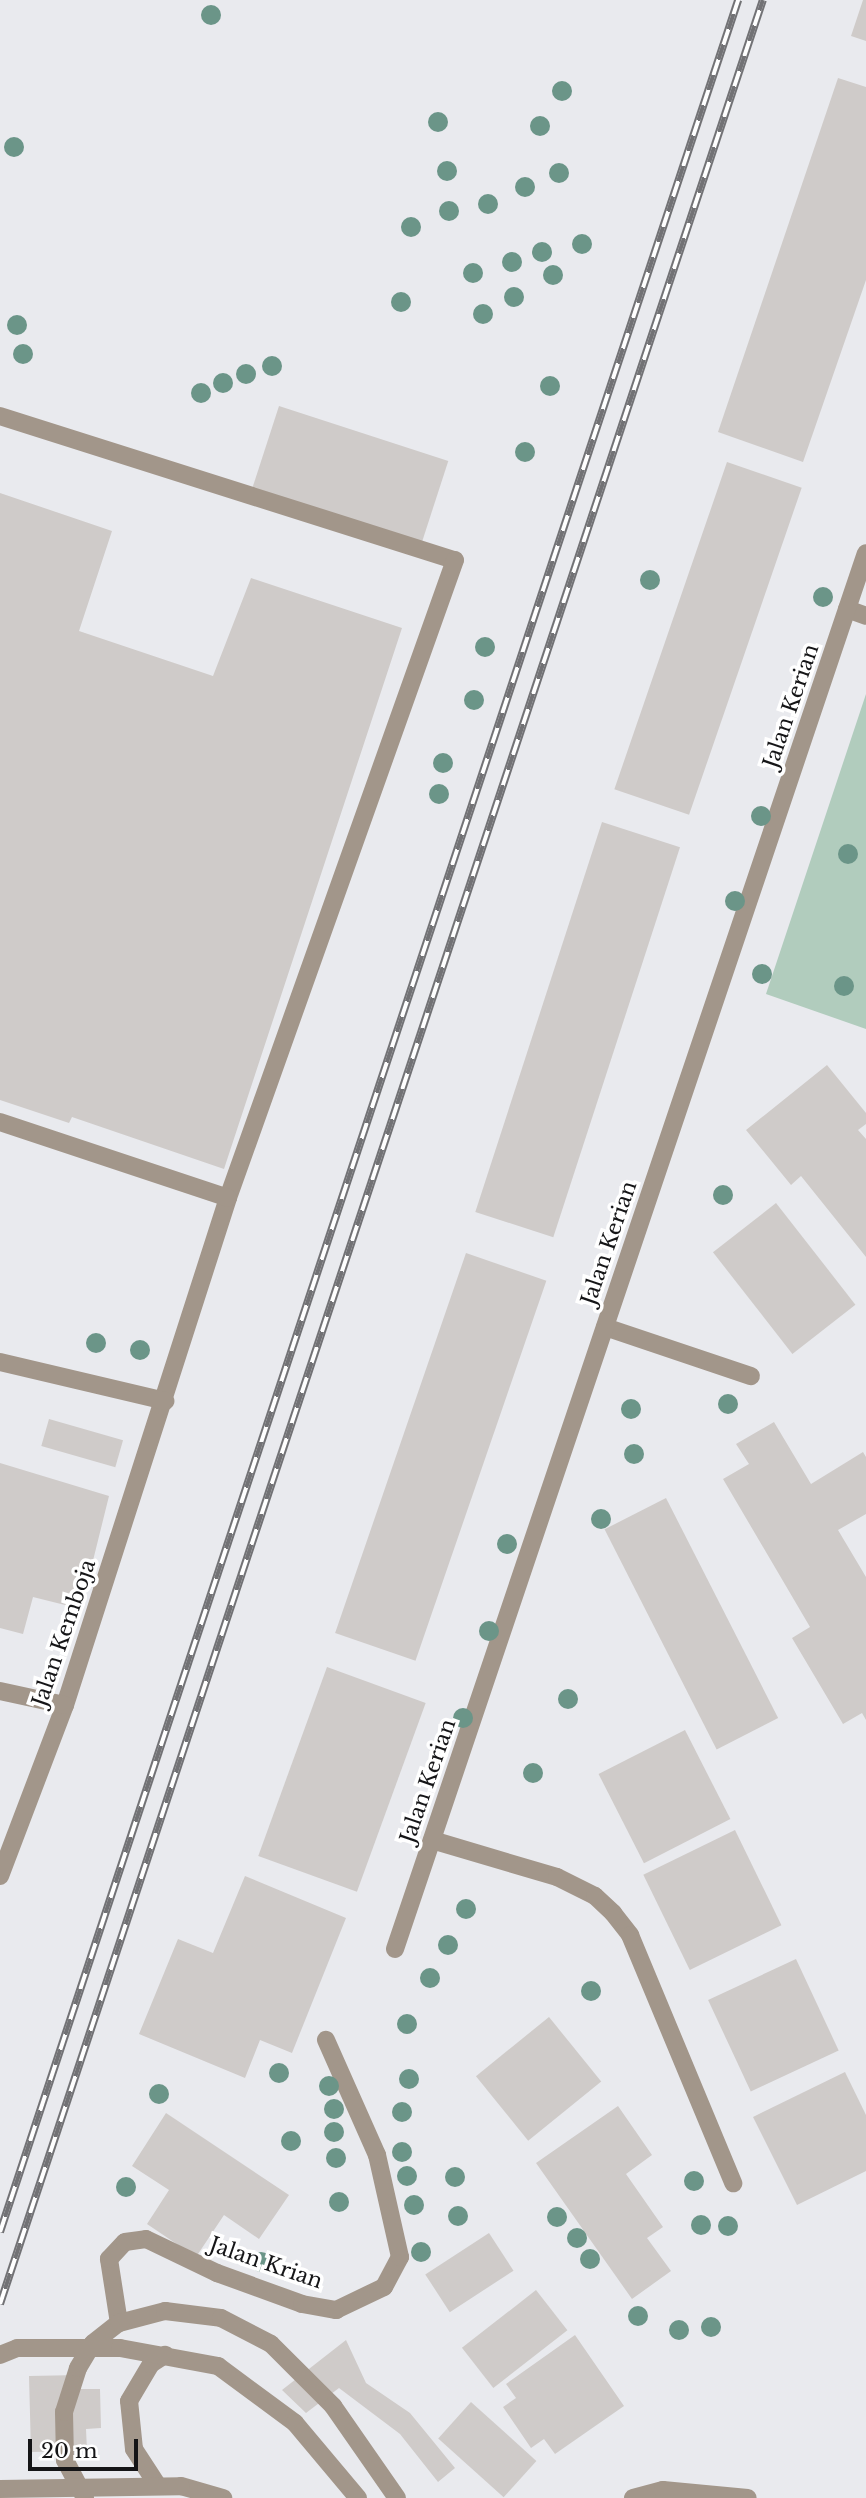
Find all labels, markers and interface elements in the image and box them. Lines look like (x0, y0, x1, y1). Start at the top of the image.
street label: Jalan Kerian (758, 641, 824, 771)
street label: Jalan Kerian (576, 1178, 642, 1308)
street label: Jalan Kemboja (27, 1556, 101, 1710)
street label: Jalan Kerian (395, 1716, 461, 1846)
street label: Jalan Krian (206, 2232, 326, 2294)
scale bar (32, 2424, 142, 2468)
text: 20 m (41, 2438, 98, 2464)

